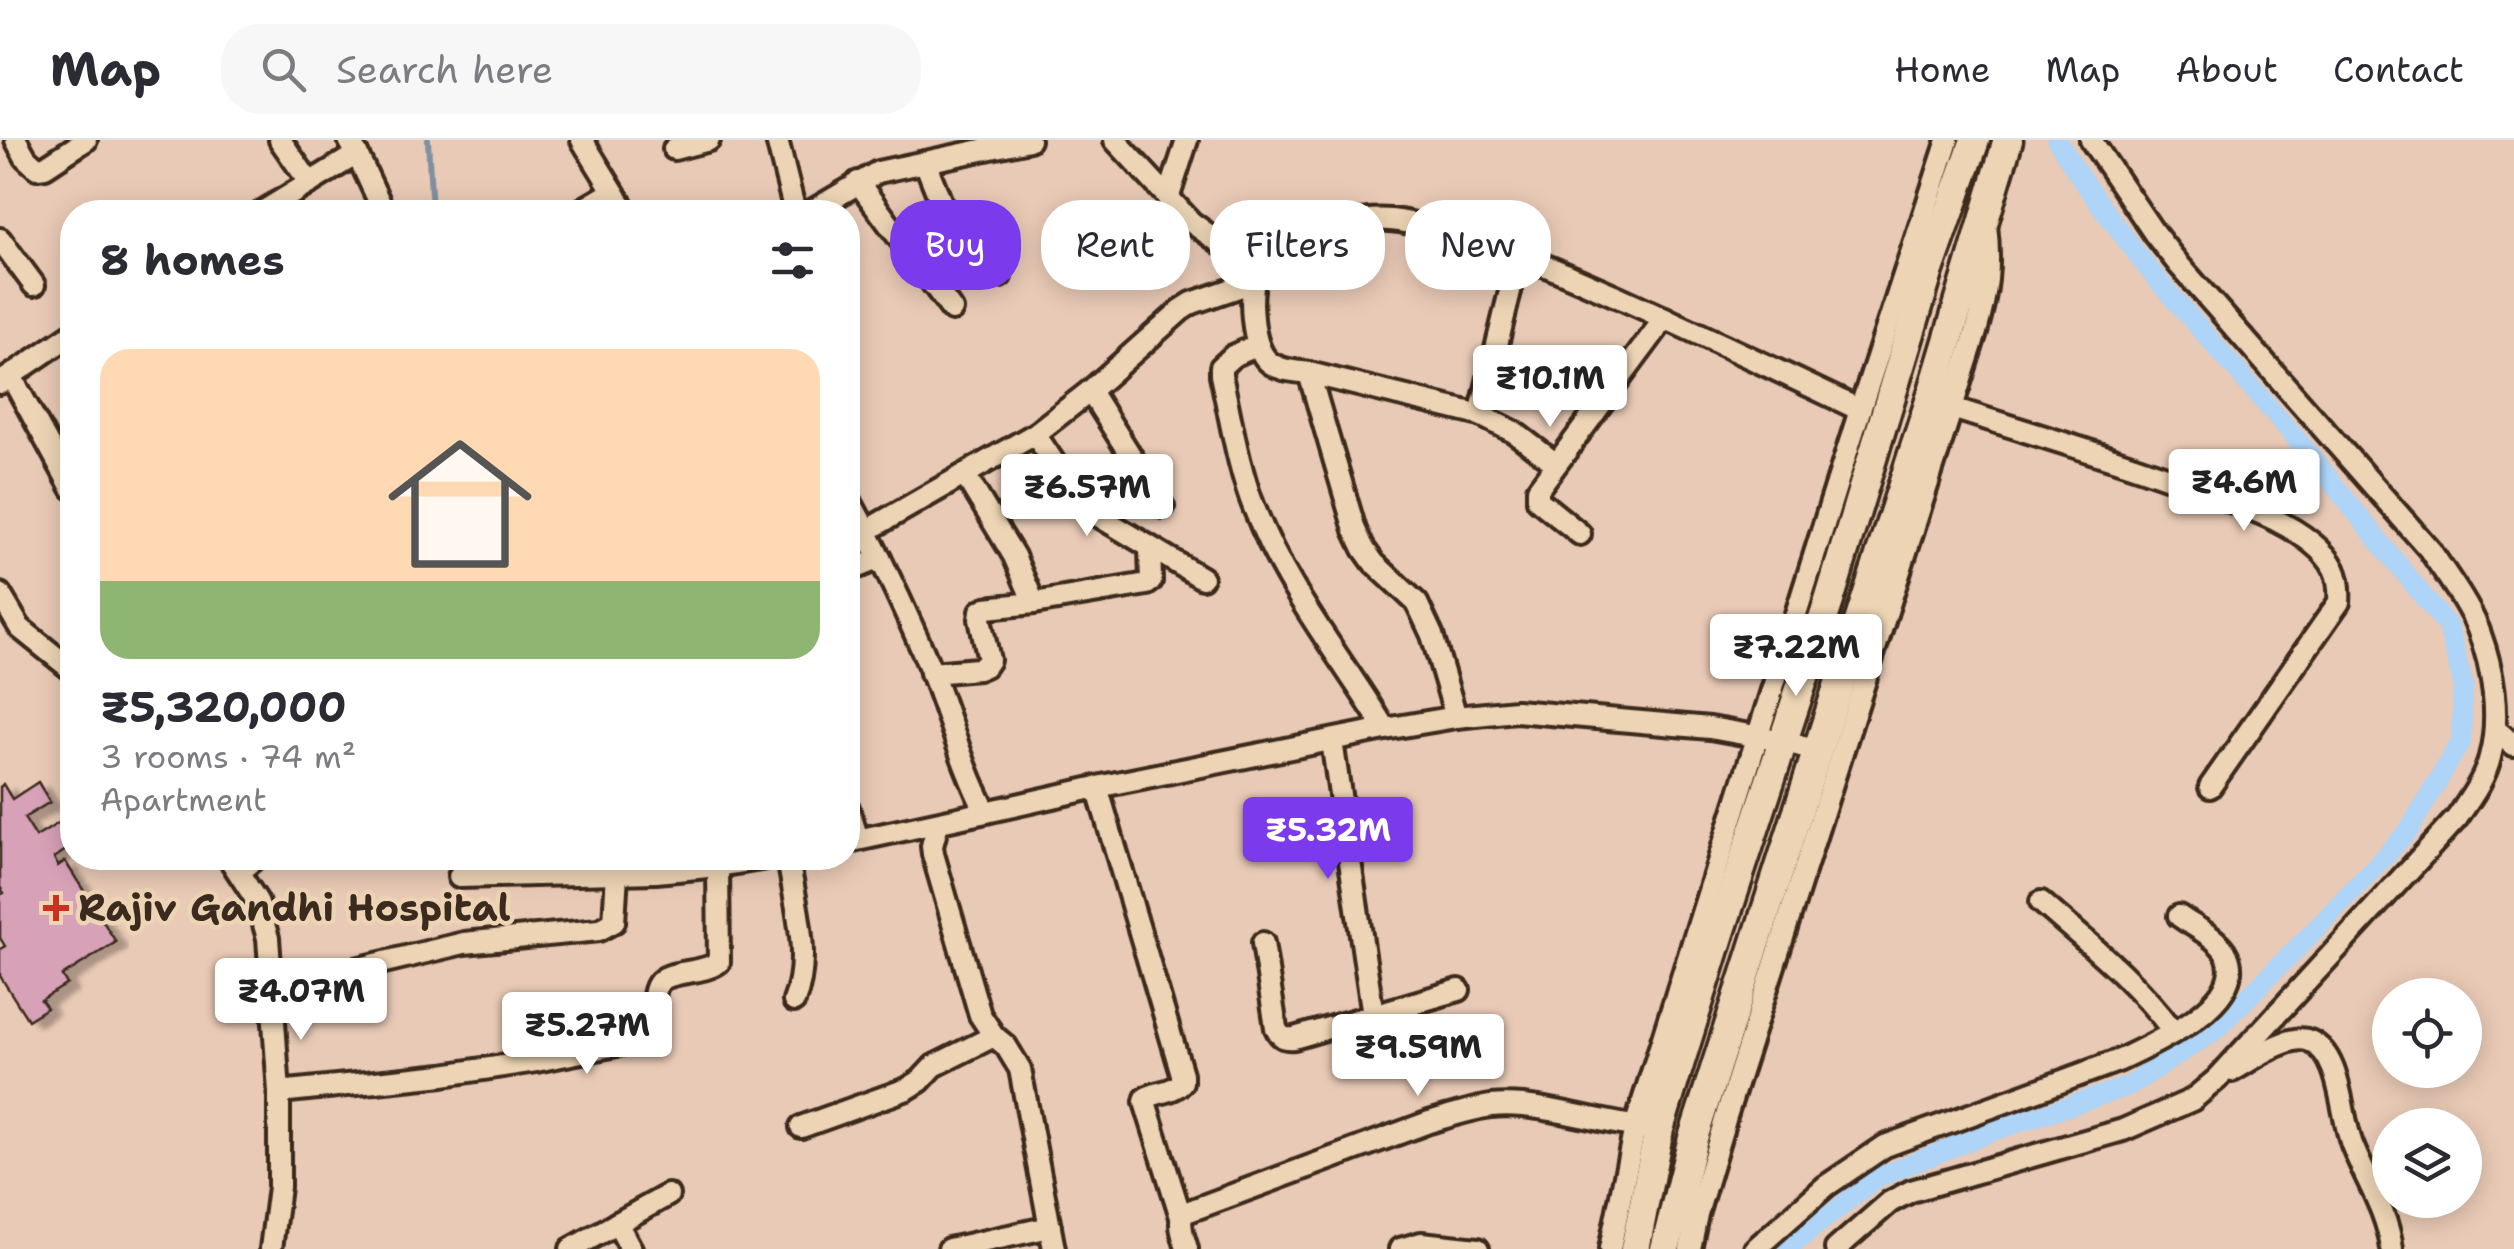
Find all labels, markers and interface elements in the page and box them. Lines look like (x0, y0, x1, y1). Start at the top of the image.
search box (221, 24, 921, 114)
text: Map (50, 37, 161, 101)
icon: search (256, 42, 311, 97)
text: Search here (336, 44, 553, 95)
text: Home (1894, 46, 1990, 93)
text: Map (2045, 46, 2120, 93)
text: About (2175, 46, 2278, 93)
text: Contact (2333, 46, 2464, 93)
chip: Buy (890, 200, 1021, 290)
chip: Rent (1041, 200, 1190, 290)
chip: Filters (1210, 200, 1385, 290)
chip: New (1405, 200, 1551, 290)
text: 8 homes (100, 232, 285, 288)
icon: filters (765, 233, 820, 288)
pin: ₹10.1M (1469, 345, 1631, 430)
text: ₹10.1M (1495, 356, 1605, 399)
icon: home (370, 414, 550, 594)
pin: ₹4.6M (2174, 449, 2314, 534)
pin: ₹6.57M (1006, 454, 1168, 539)
text: ₹4.6M (2191, 460, 2297, 503)
text: ₹6.57M (1023, 465, 1151, 508)
pin: ₹7.22M (1715, 614, 1877, 699)
text: ₹7.22M (1732, 625, 1860, 668)
text: ₹5,320,000 (100, 679, 347, 735)
text: 3 rooms · 74 m² (100, 735, 356, 778)
text: Apartment (100, 778, 267, 821)
pin: ₹5.32M (1247, 797, 1409, 882)
text: ₹5.32M (1265, 808, 1391, 851)
place label: Rajiv Gandhi Hospital (78, 882, 511, 933)
marker: Rajiv Gandhi Hospital (43, 895, 69, 921)
pin: ₹4.07M (220, 958, 382, 1043)
text: ₹4.07M (237, 969, 365, 1012)
map controls (2372, 978, 2482, 1218)
button: locate (2372, 978, 2482, 1088)
pin: ₹5.27M (506, 992, 668, 1077)
text: ₹5.27M (524, 1003, 650, 1046)
pin: ₹9.59M (1337, 1014, 1499, 1099)
text: ₹9.59M (1354, 1025, 1482, 1068)
button: layers (2372, 1108, 2482, 1218)

